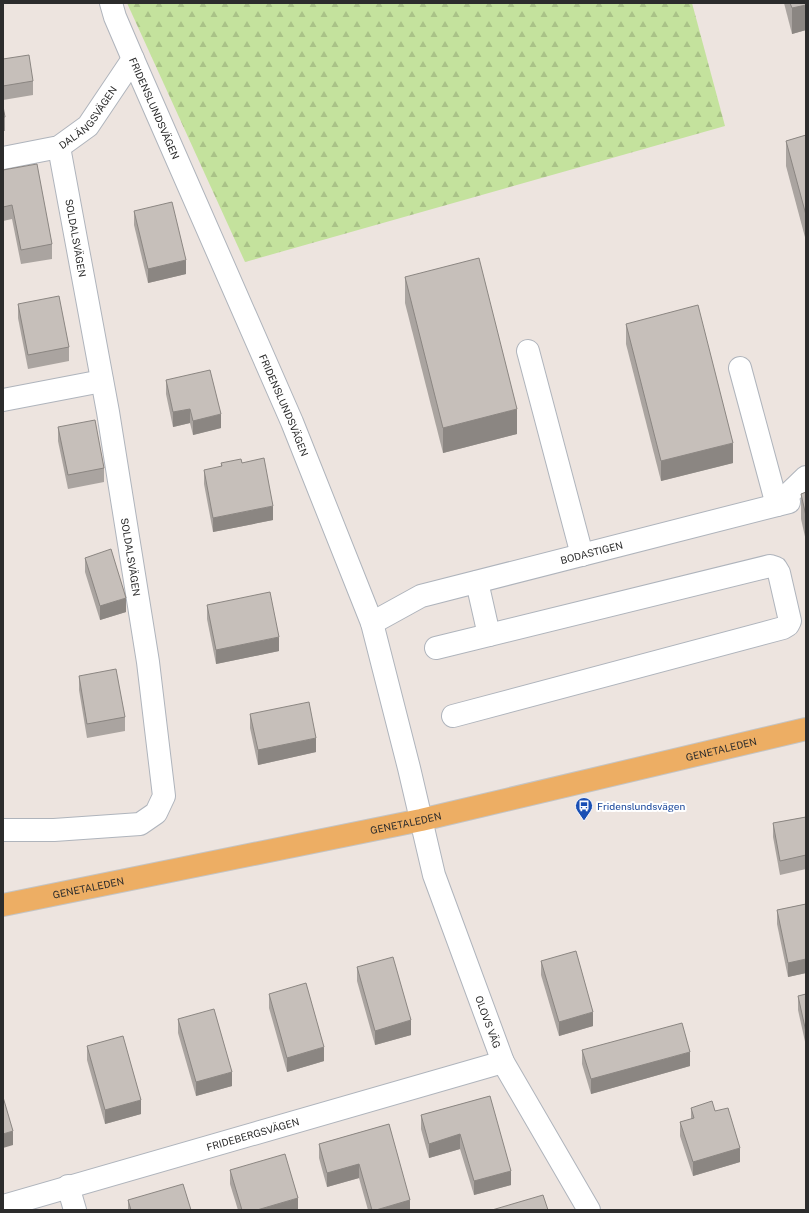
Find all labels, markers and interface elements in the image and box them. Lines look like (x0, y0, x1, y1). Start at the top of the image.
street label: FRIDENSLUNDSVÄGEN (127, 55, 182, 161)
street label: DALÄNGSVÄGEN (56, 84, 119, 151)
street label: SOLDALSVÄGEN (63, 198, 89, 278)
street label: FRIDENSLUNDSVÄGEN (257, 352, 311, 458)
street label: SOLDALSVÄGEN (119, 517, 143, 597)
street label: BODASTIGEN (559, 539, 624, 566)
street label: GENETALEDEN (684, 735, 758, 763)
bus stop icon: Fridenslundsvägen (574, 796, 594, 821)
place label: Fridenslundsvägen (597, 800, 685, 812)
street label: GENETALEDEN (369, 809, 443, 836)
street label: GENETALEDEN (52, 875, 125, 901)
street label: OLOVS VÄG (473, 994, 503, 1050)
street label: FRIDEBERGSVÄGEN (205, 1115, 301, 1153)

